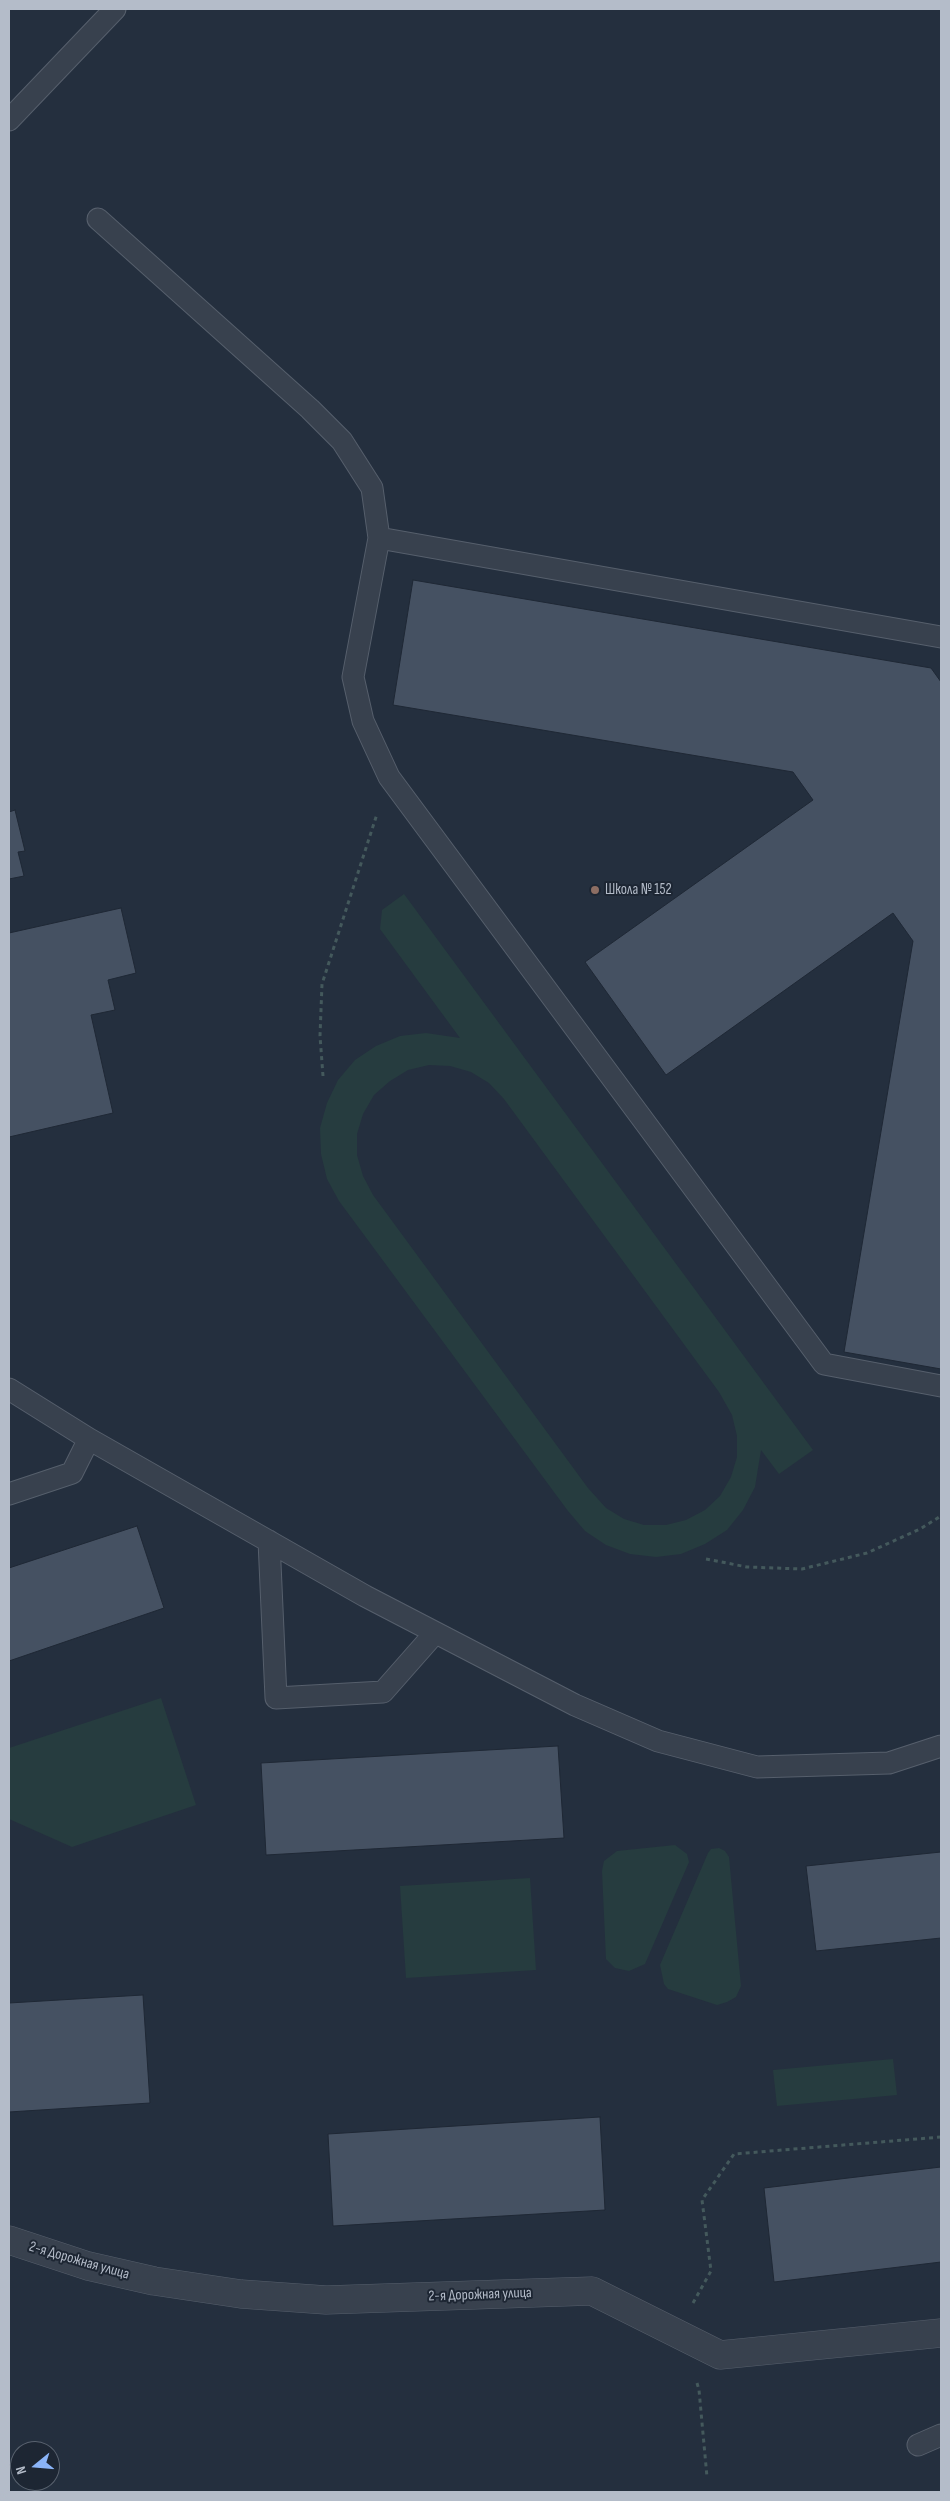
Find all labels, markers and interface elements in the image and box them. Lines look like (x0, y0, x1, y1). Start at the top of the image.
place label: Школа № 152 (605, 881, 672, 899)
marker: Школа № 152 (589, 884, 601, 896)
street label: 2-я Дорожная улица (27, 2238, 131, 2284)
street label: 2-я Дорожная улица (428, 2284, 532, 2306)
north arrow (10, 2441, 60, 2491)
text: N (12, 2464, 30, 2476)

